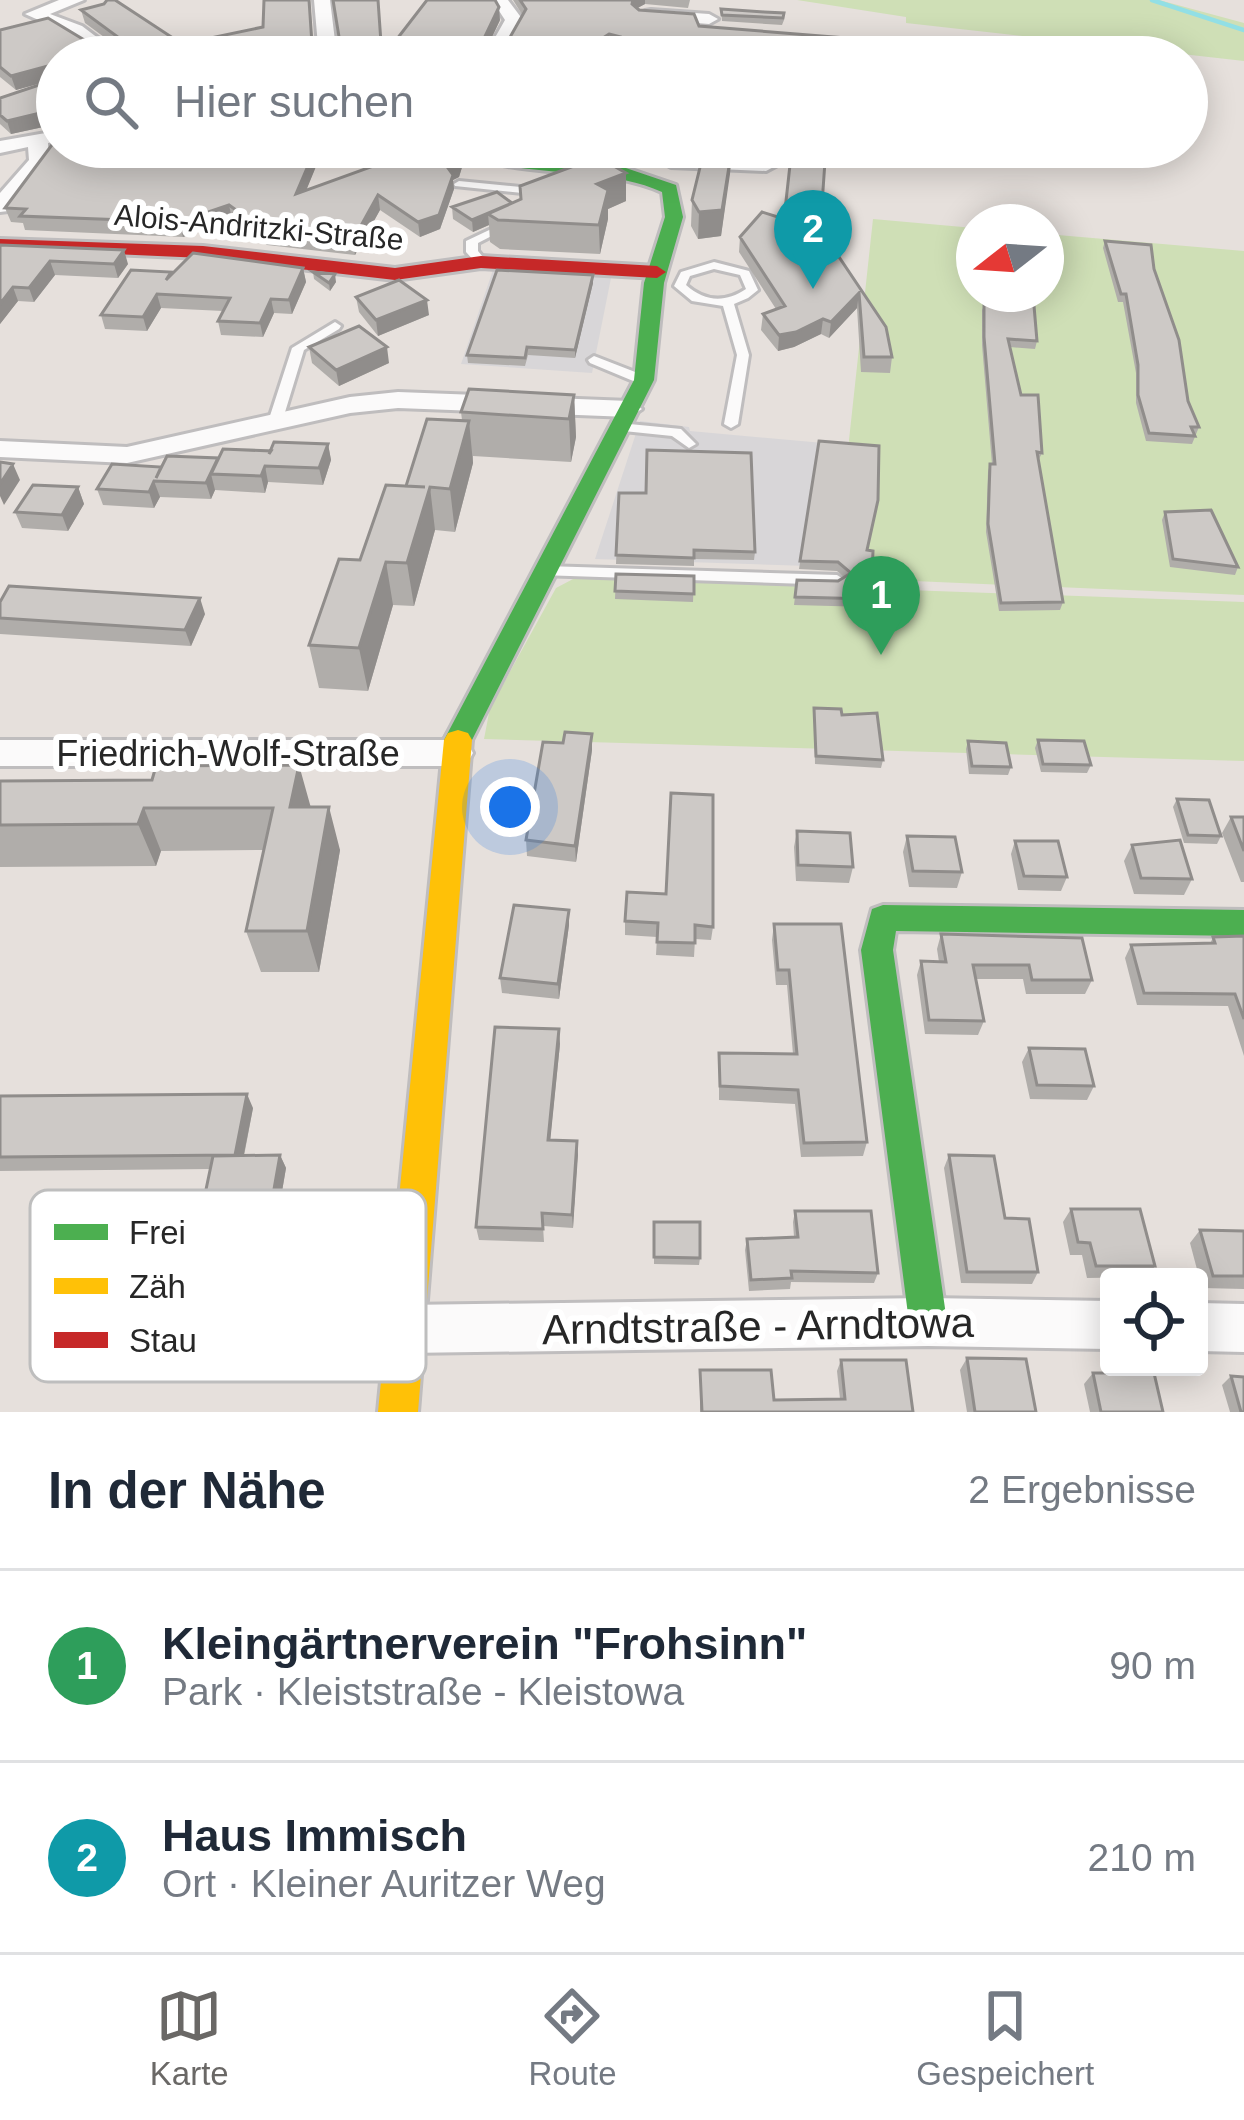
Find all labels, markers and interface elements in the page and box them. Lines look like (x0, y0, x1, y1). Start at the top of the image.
search box (36, 36, 1208, 168)
icon: search (78, 69, 144, 135)
text: Hier suchen (174, 76, 414, 127)
pin: 2 (774, 190, 852, 289)
street label: Alois-Andritzki-Straße (113, 198, 405, 256)
north arrow (956, 204, 1064, 312)
pin: 1 (842, 556, 920, 655)
street label: Friedrich-Wolf-Straße (56, 733, 400, 774)
your location (480, 777, 540, 837)
legend (30, 1190, 426, 1382)
text: Frei (129, 1214, 186, 1251)
text: Zäh (129, 1268, 186, 1305)
map controls (1100, 1268, 1208, 1376)
button: locate (1100, 1268, 1208, 1376)
street label: Arndtstraße - Arndtowa (542, 1299, 975, 1353)
text: Stau (129, 1322, 197, 1359)
text: In der Nähe (48, 1462, 326, 1519)
text: 2 Ergebnisse (968, 1468, 1196, 1511)
text: Kleingärtnerverein "Frohsinn" (162, 1618, 807, 1669)
text: 1 (76, 1644, 98, 1687)
text: 90 m (1109, 1644, 1196, 1687)
text: Park · Kleiststraße - Kleistowa (162, 1670, 684, 1713)
text: Haus Immisch (162, 1810, 467, 1861)
text: 2 (76, 1836, 98, 1879)
text: 210 m (1088, 1836, 1196, 1879)
text: Ort · Kleiner Auritzer Weg (162, 1862, 606, 1905)
tab: Karte (150, 1983, 229, 2093)
tab: Route (528, 1983, 616, 2093)
tab: Gespeichert (916, 1983, 1094, 2093)

